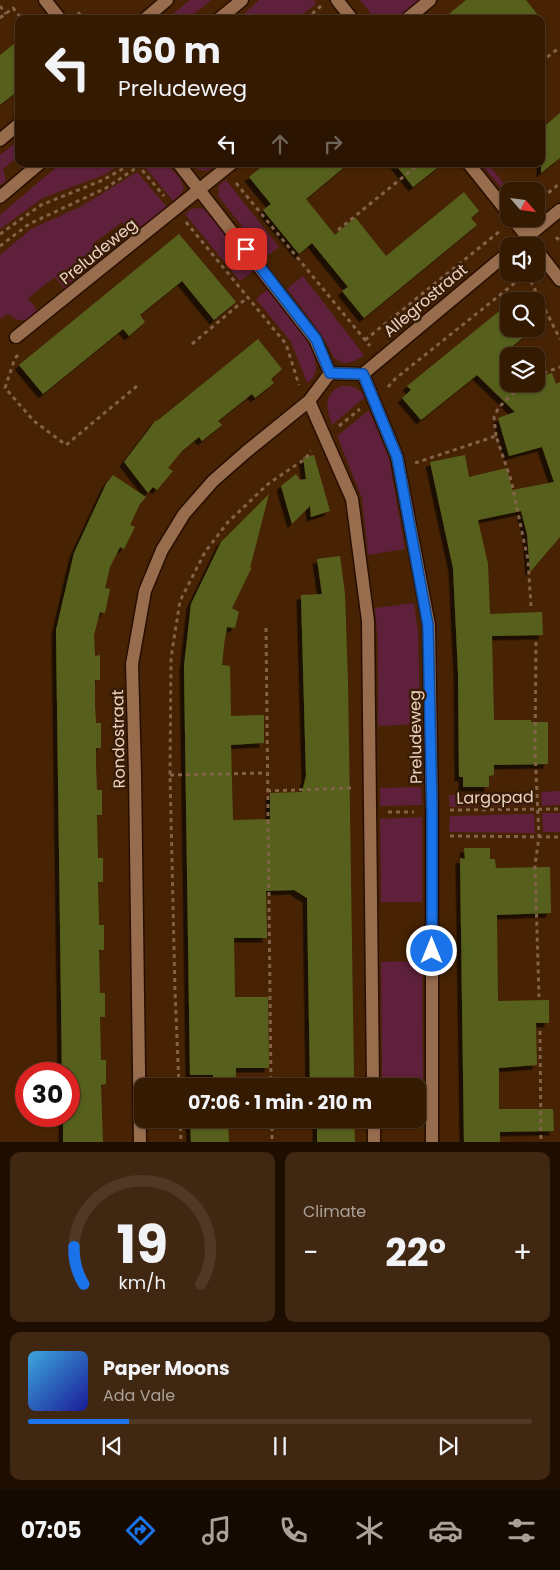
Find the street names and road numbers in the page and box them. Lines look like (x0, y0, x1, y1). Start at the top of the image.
street label: Preludeweg (55, 213, 142, 290)
street label: Allegrostraat (378, 258, 472, 342)
street label: Rondostraat (106, 689, 131, 789)
street label: Preludeweg (403, 690, 428, 784)
street label: Largopad (456, 785, 534, 810)

